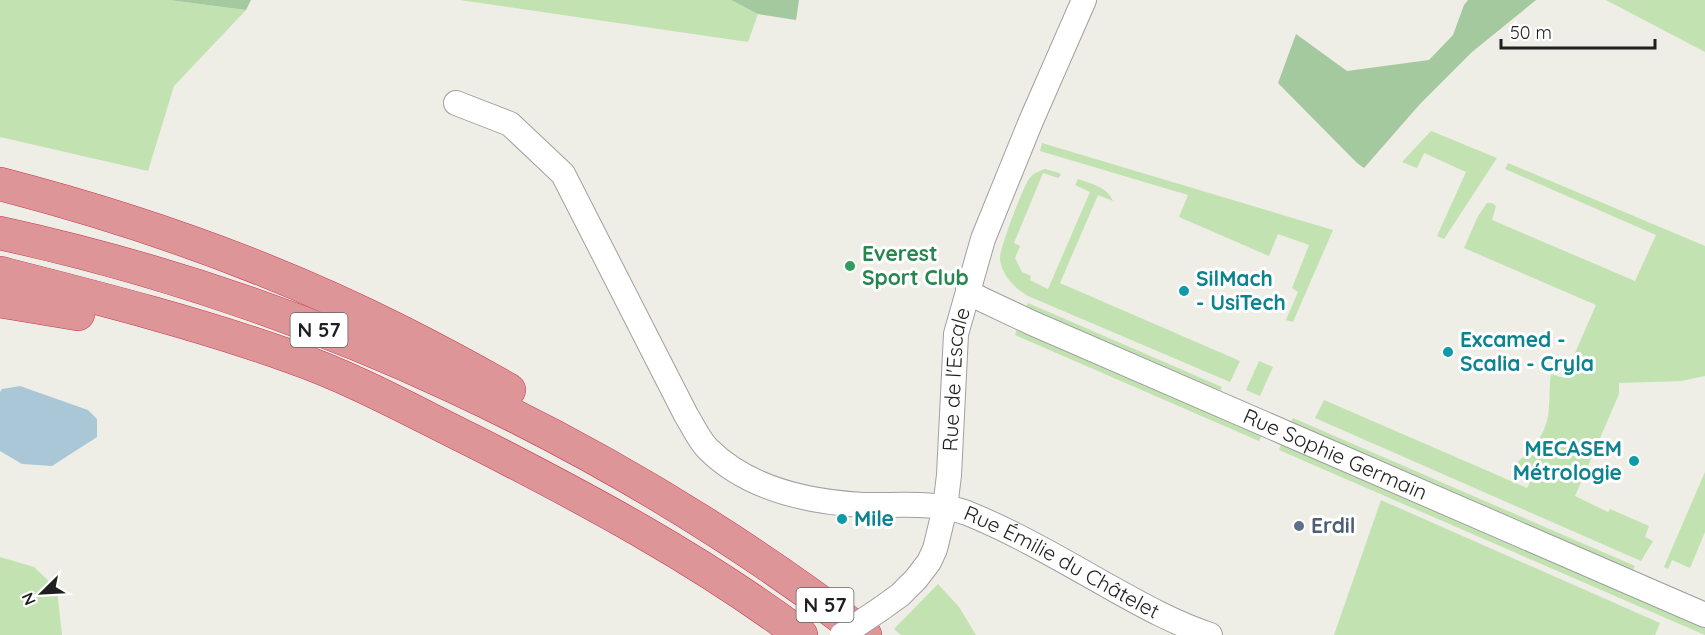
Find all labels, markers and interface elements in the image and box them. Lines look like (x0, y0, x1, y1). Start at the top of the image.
scale bar (1501, 12, 1656, 50)
text: 50 m (1510, 21, 1552, 44)
place label: Everest Sport Club (862, 240, 969, 290)
marker: Everest Sport Club (843, 259, 857, 273)
place label: SilMach - UsiTech (1196, 265, 1286, 315)
marker: SilMach - UsiTech (1177, 284, 1191, 298)
street label: Rue de l'Escale (936, 304, 975, 452)
road number: N 57 (290, 313, 348, 347)
place label: Excamed - Scalia - Cryla (1460, 326, 1594, 376)
marker: Excamed - Scalia - Cryla (1441, 345, 1455, 359)
street label: Rue Sophie Germain (1240, 402, 1431, 505)
place label: MECASEM Métrologie (1513, 435, 1622, 485)
marker: MECASEM Métrologie (1627, 454, 1641, 468)
street label: Rue Émilie du Châtelet (960, 499, 1164, 624)
place label: Mile (854, 505, 894, 531)
marker: Mile (835, 512, 849, 526)
place label: Erdil (1311, 512, 1355, 538)
marker: Erdil (1292, 519, 1306, 533)
north arrow (12, 563, 72, 623)
road number: N 57 (796, 588, 854, 622)
text: N (17, 590, 40, 609)

